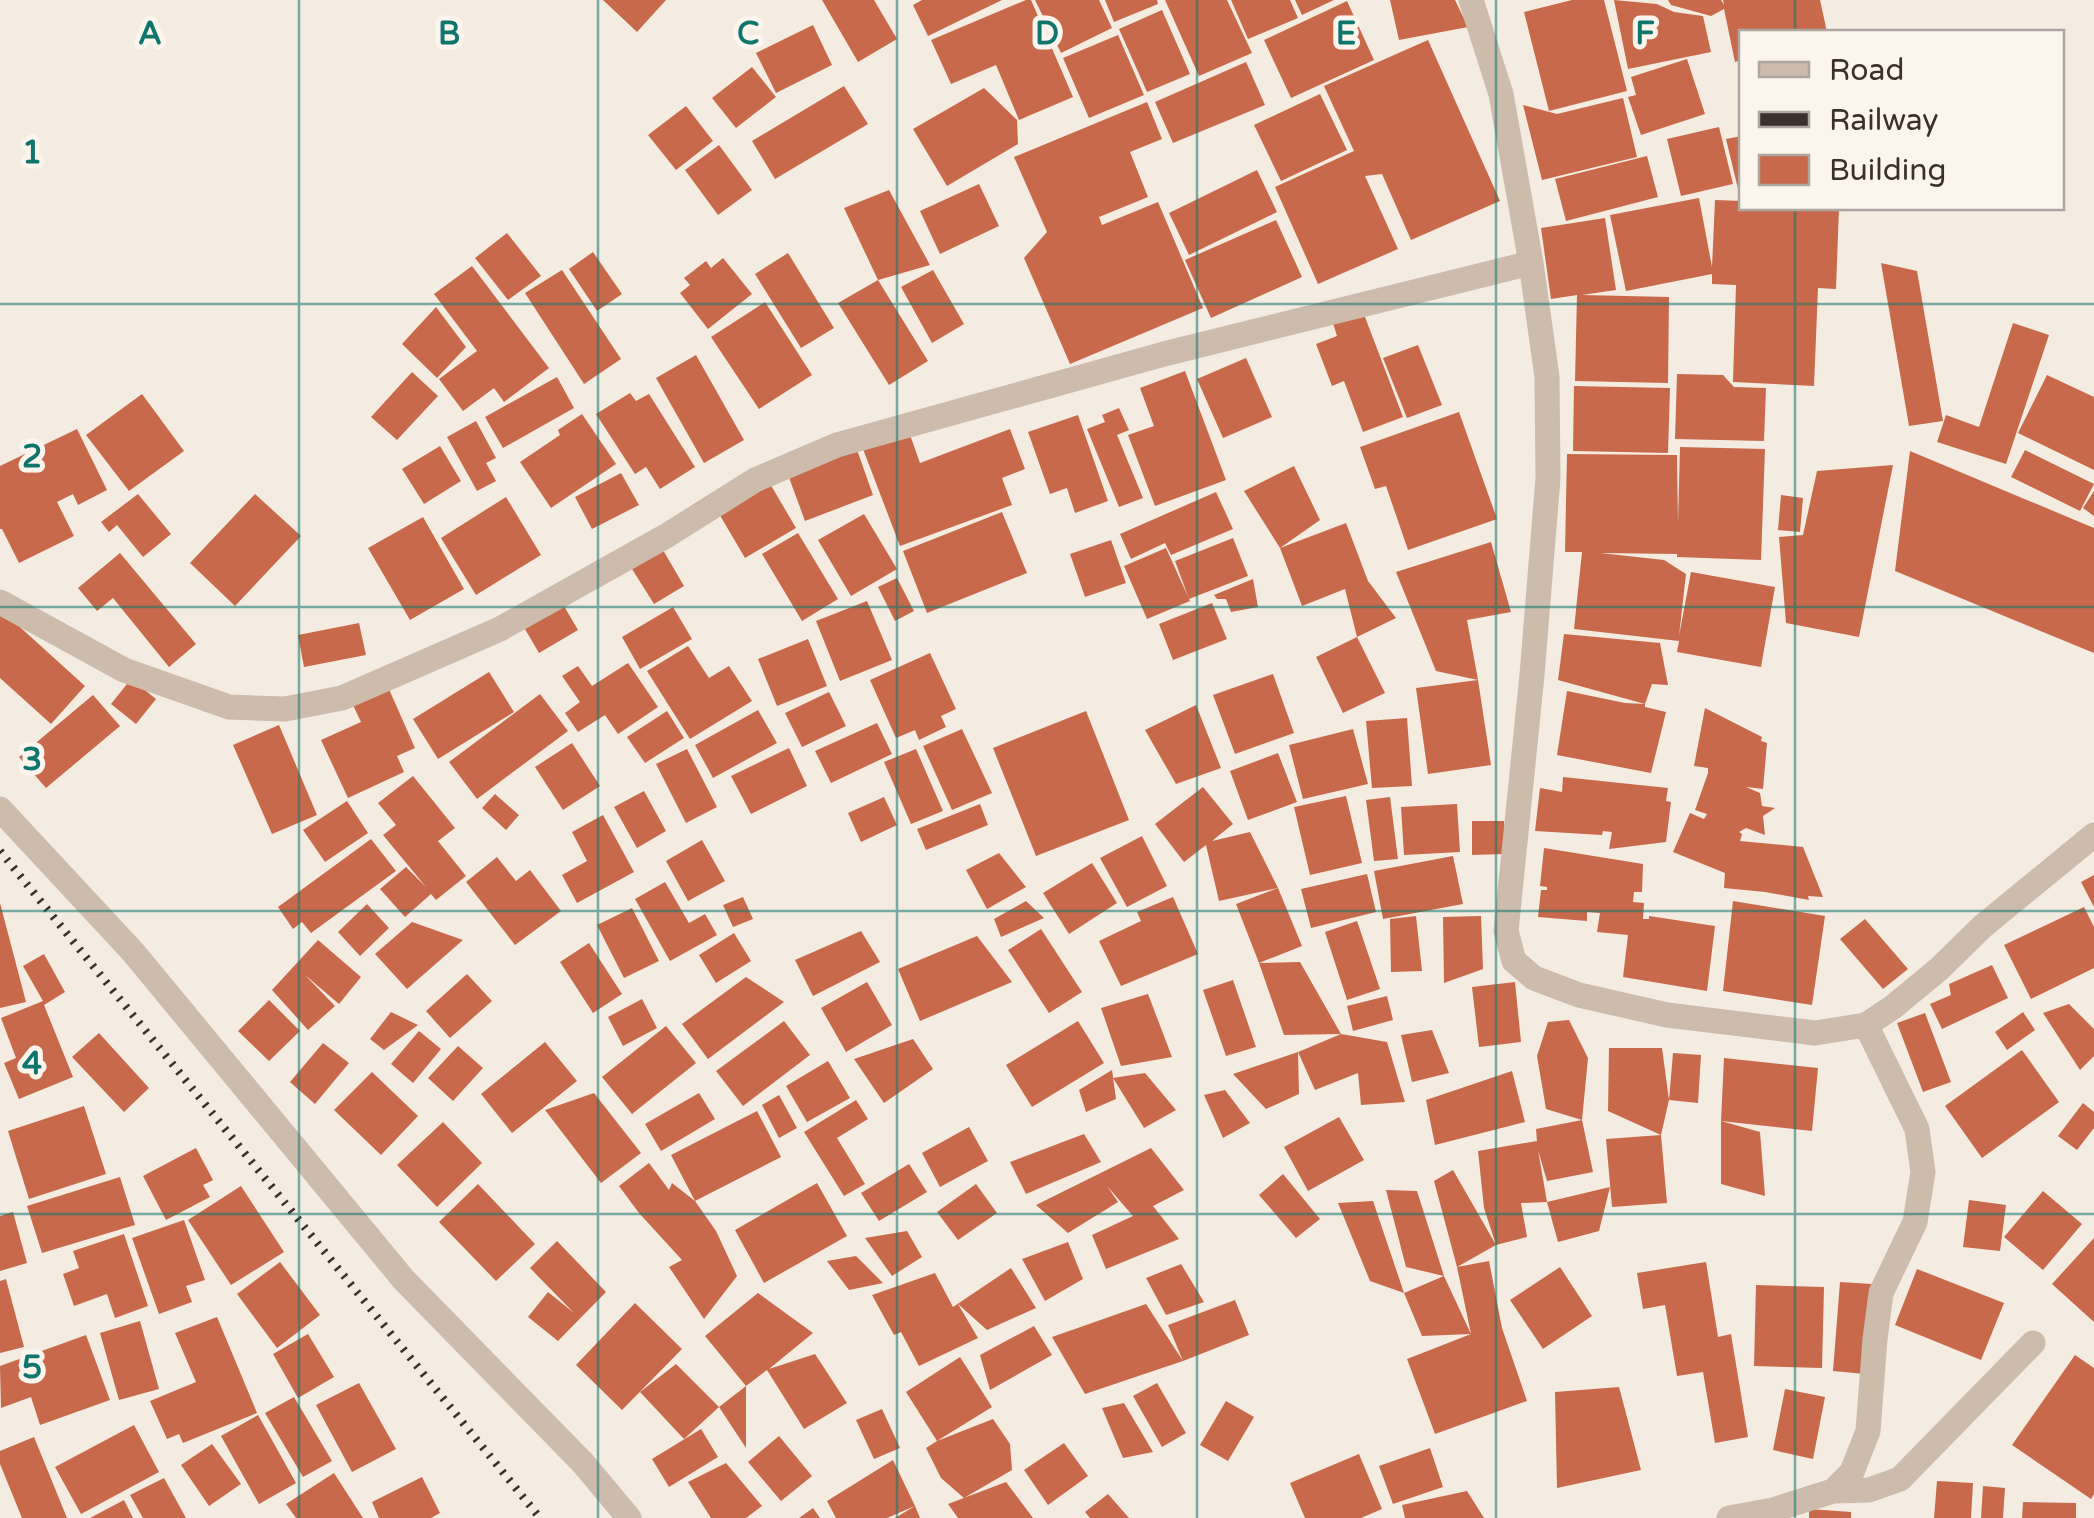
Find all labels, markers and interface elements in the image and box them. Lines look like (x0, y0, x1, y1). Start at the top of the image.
text: A (138, 15, 162, 53)
text: B (438, 15, 460, 53)
text: C (737, 15, 759, 53)
text: D (1035, 15, 1059, 53)
text: E (1336, 15, 1356, 53)
text: F (1635, 15, 1655, 53)
legend (1739, 30, 2064, 210)
text: Road (1829, 52, 1904, 89)
text: Railway (1829, 102, 1938, 139)
text: 1 (22, 134, 42, 172)
text: Building (1829, 152, 1946, 189)
text: 2 (22, 438, 42, 476)
text: 3 (22, 741, 42, 779)
text: 4 (22, 1045, 42, 1083)
text: 5 (22, 1349, 42, 1387)

